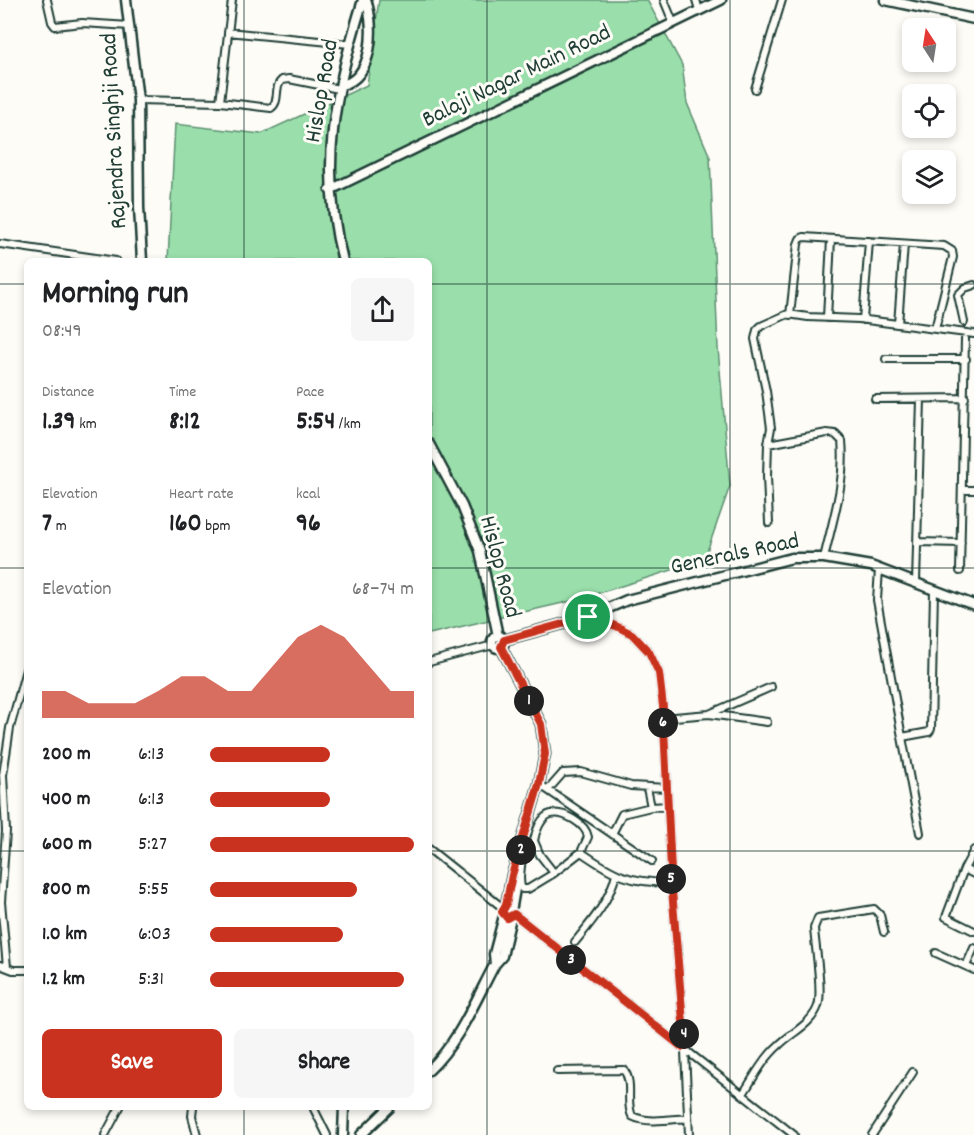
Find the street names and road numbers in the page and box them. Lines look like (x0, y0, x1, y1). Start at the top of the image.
street label: Balaji Nagar Main Road (417, 17, 617, 137)
street label: Rajendra Singhji Road (93, 32, 137, 230)
street label: Hislop Road (297, 37, 349, 145)
street label: Hislop Road (469, 512, 529, 622)
street label: Generals Road (668, 525, 802, 585)

